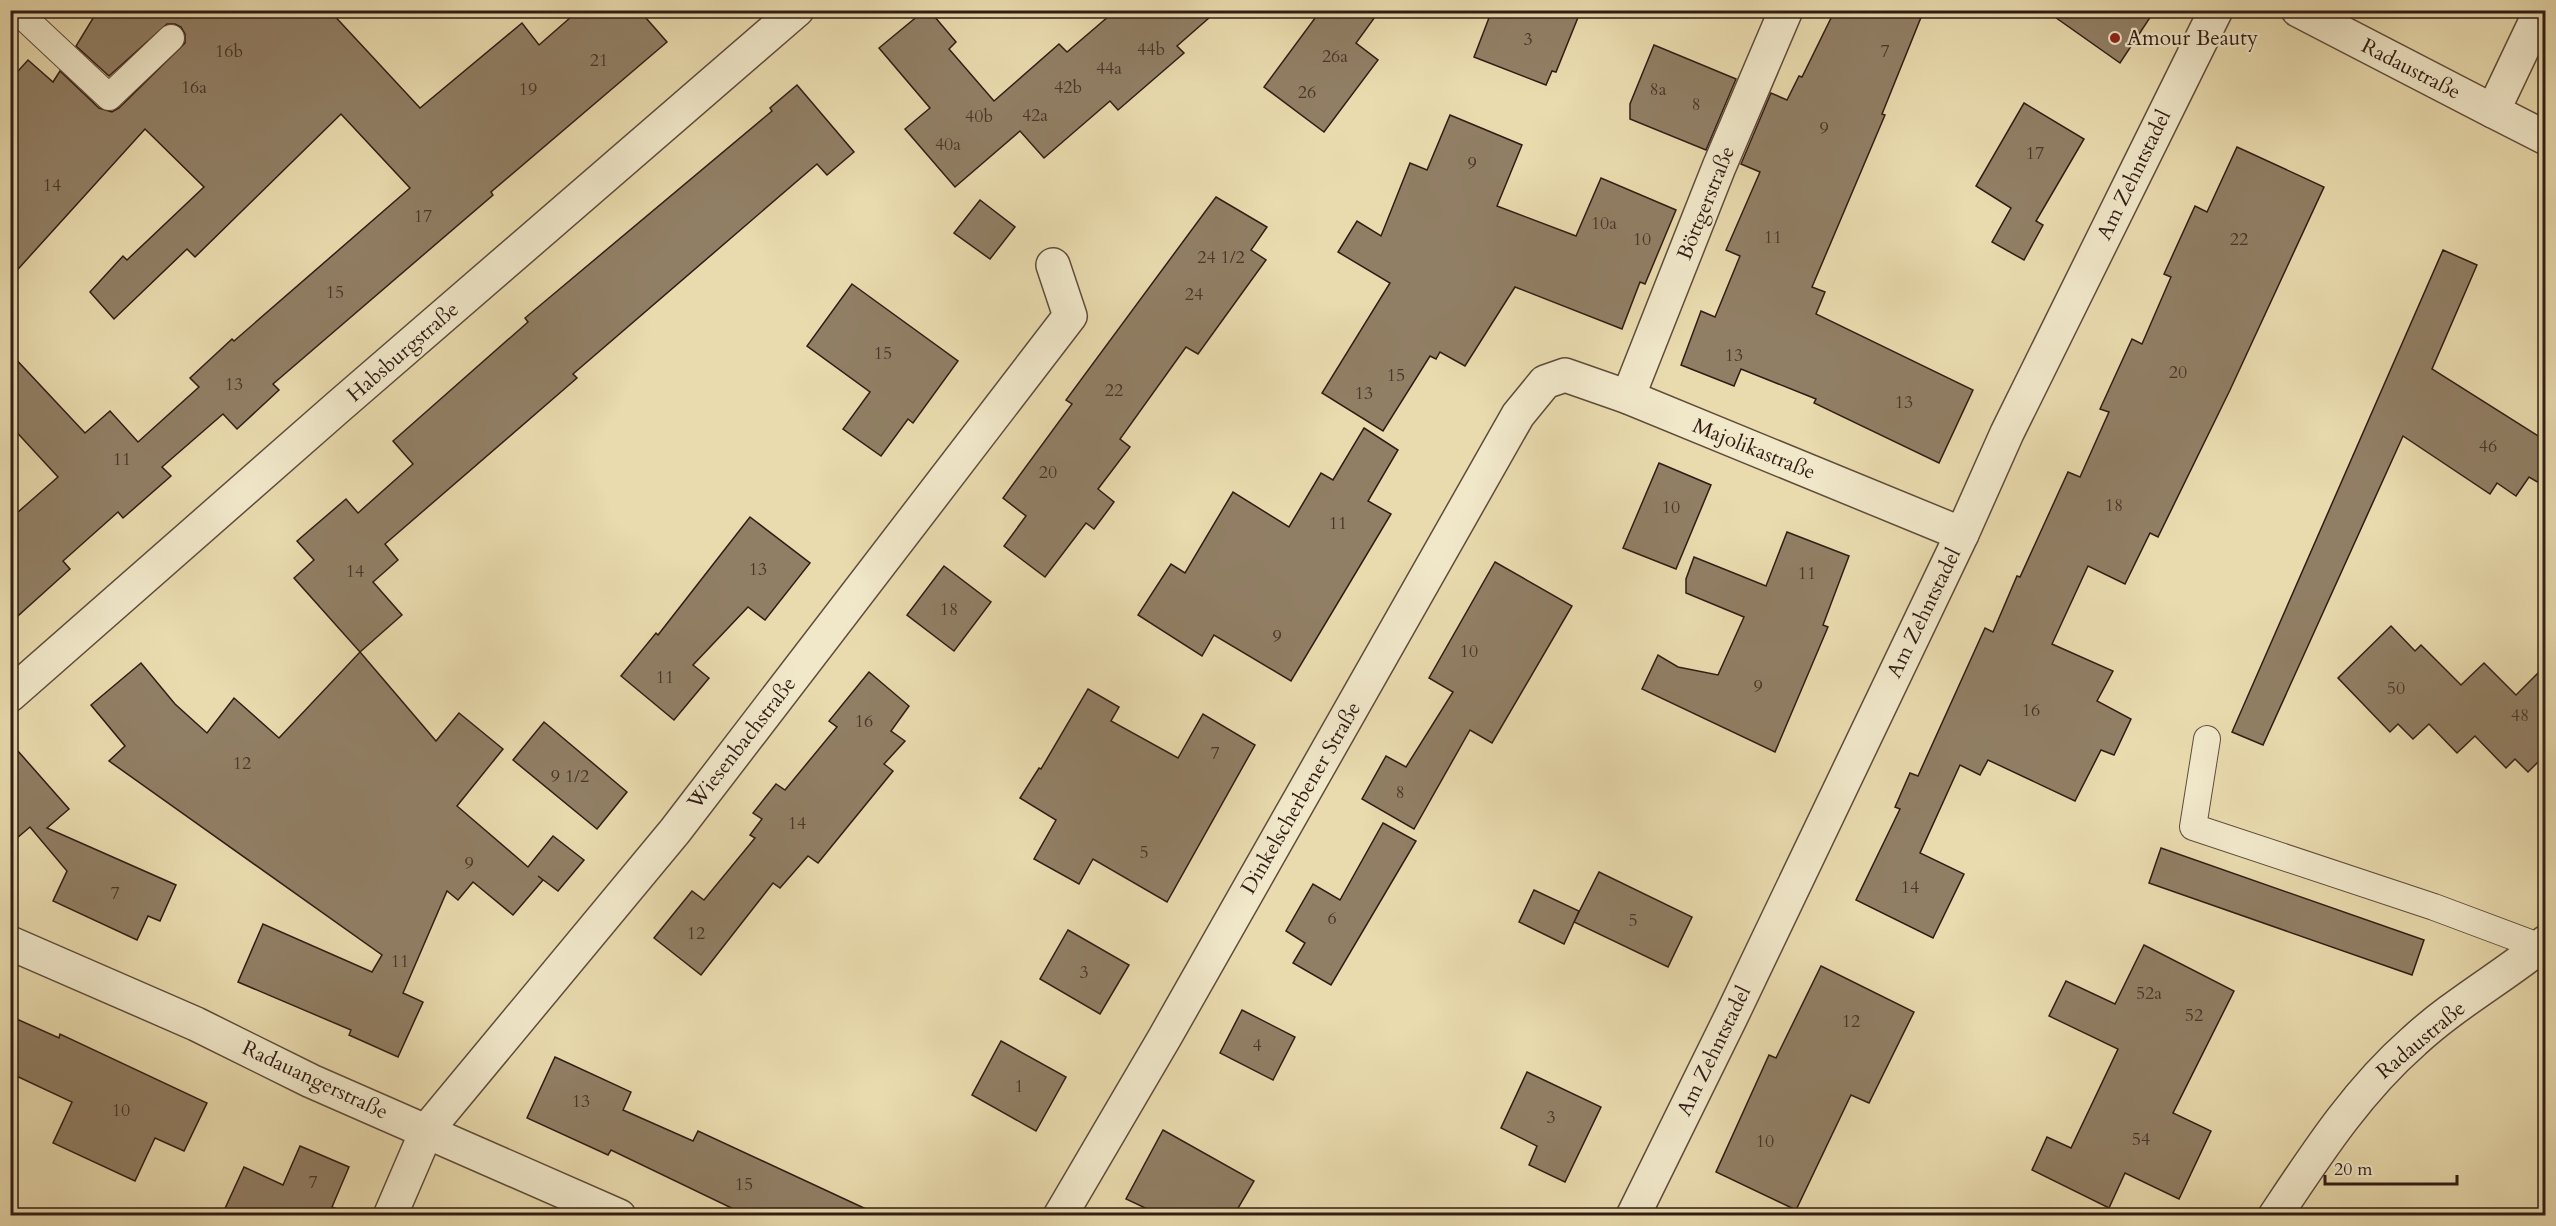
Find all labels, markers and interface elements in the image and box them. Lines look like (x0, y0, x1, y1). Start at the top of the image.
place label: Amour Beauty (2127, 24, 2258, 53)
house number: 3 (1523, 27, 1533, 52)
marker: Amour Beauty (2108, 31, 2122, 45)
street label: Radaustraße (2356, 32, 2466, 106)
house number: 44b (1137, 37, 1165, 62)
house number: 16b (215, 39, 243, 64)
house number: 7 (1880, 39, 1890, 64)
house number: 26a (1322, 44, 1348, 69)
house number: 21 (590, 48, 608, 73)
house number: 44a (1096, 56, 1122, 81)
house number: 16a (181, 75, 207, 100)
house number: 42b (1054, 75, 1082, 100)
house number: 19 (519, 77, 537, 102)
house number: 8a (1650, 77, 1667, 102)
house number: 26 (1298, 80, 1316, 105)
house number: 8 (1691, 92, 1701, 117)
house number: 42a (1022, 103, 1048, 128)
house number: 40b (965, 104, 993, 129)
street label: Am Zehntstadel (2090, 105, 2178, 245)
house number: 9 (1819, 116, 1829, 141)
house number: 40a (935, 132, 961, 157)
house number: 17 (2026, 141, 2044, 166)
street label: Böttgerstraße (1670, 142, 1742, 264)
house number: 9 (1467, 151, 1477, 176)
house number: 14 (43, 173, 61, 198)
house number: 17 (414, 204, 432, 229)
house number: 10a (1591, 211, 1617, 236)
house number: 11 (1764, 225, 1782, 250)
house number: 10 (1633, 227, 1651, 252)
house number: 22 (2230, 227, 2248, 252)
house number: 24 1/2 (1197, 245, 1245, 270)
house number: 15 (326, 280, 344, 305)
house number: 24 (1185, 282, 1203, 307)
street label: Habsburgstraße (341, 295, 465, 409)
house number: 15 (874, 341, 892, 366)
house number: 13 (1725, 343, 1743, 368)
house number: 20 (2169, 360, 2187, 385)
house number: 15 (1387, 363, 1405, 388)
house number: 13 (225, 372, 243, 397)
house number: 22 (1105, 378, 1123, 403)
house number: 13 (1355, 381, 1373, 406)
house number: 13 (1895, 390, 1913, 415)
street label: Majolikastraße (1688, 411, 1820, 487)
house number: 46 (2479, 434, 2497, 459)
house number: 11 (113, 447, 131, 472)
house number: 20 (1039, 460, 1057, 485)
house number: 18 (2105, 493, 2123, 518)
house number: 10 (1662, 495, 1680, 520)
house number: 11 (1329, 511, 1347, 536)
street label: Am Zehntstadel (1880, 543, 1968, 683)
house number: 13 (749, 557, 767, 582)
house number: 14 (346, 559, 364, 584)
house number: 11 (1798, 561, 1816, 586)
house number: 18 (940, 597, 958, 622)
house number: 9 (1272, 624, 1282, 649)
house number: 10 (1460, 639, 1478, 664)
house number: 11 (656, 665, 674, 690)
street label: Wiesenbachstraße (680, 671, 803, 816)
house number: 9 (1753, 674, 1763, 699)
house number: 50 (2387, 676, 2405, 701)
street label: Dinkelscherbener Straße (1234, 696, 1368, 900)
house number: 16 (2022, 698, 2040, 723)
house number: 48 (2511, 703, 2529, 728)
house number: 16 (855, 709, 873, 734)
house number: 7 (1210, 741, 1220, 766)
house number: 12 (233, 751, 251, 776)
house number: 9 1/2 (551, 764, 589, 789)
house number: 8 (1395, 780, 1405, 805)
house number: 14 (788, 811, 806, 836)
house number: 5 (1139, 840, 1149, 865)
house number: 9 (464, 851, 474, 876)
house number: 14 (1901, 875, 1919, 900)
house number: 7 (110, 881, 120, 906)
house number: 6 (1327, 906, 1337, 931)
house number: 5 (1628, 908, 1638, 933)
house number: 12 (687, 921, 705, 946)
house number: 11 (391, 949, 409, 974)
house number: 3 (1079, 960, 1089, 985)
street label: Am Zehntstadel (1670, 981, 1758, 1121)
house number: 52a (2136, 981, 2162, 1006)
street label: Radaustraße (2370, 994, 2472, 1086)
house number: 52 (2185, 1003, 2203, 1028)
house number: 12 (1842, 1009, 1860, 1034)
house number: 4 (1252, 1033, 1262, 1058)
street label: Radauangerstraße (237, 1034, 393, 1126)
house number: 1 (1014, 1074, 1024, 1099)
house number: 13 (572, 1089, 590, 1114)
house number: 10 (112, 1098, 130, 1123)
house number: 3 (1546, 1105, 1556, 1130)
house number: 54 (2132, 1127, 2150, 1152)
house number: 10 (1756, 1129, 1774, 1154)
scale bar (2325, 1148, 2457, 1186)
text: 20 m (2334, 1157, 2373, 1182)
house number: 7 (308, 1170, 318, 1195)
house number: 15 (735, 1172, 753, 1197)

